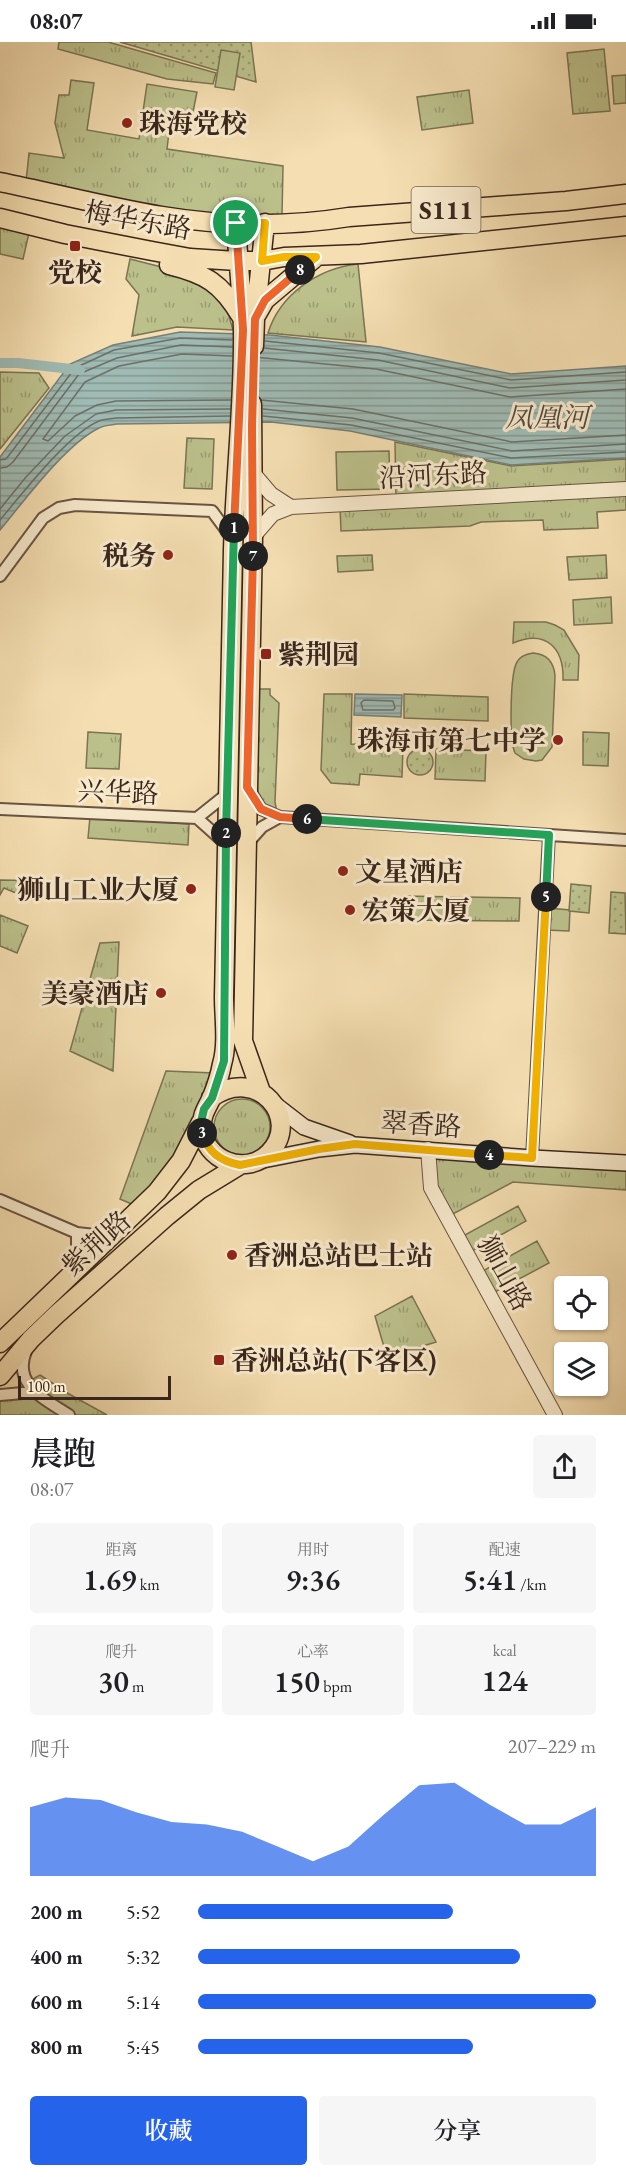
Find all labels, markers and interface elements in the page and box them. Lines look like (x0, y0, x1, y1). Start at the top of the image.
text: 08:07 (30, 7, 83, 36)
place label: 珠海党校 (139, 106, 247, 141)
marker: 珠海党校 (120, 116, 134, 130)
road number: S111 (412, 187, 480, 233)
street label: 梅华东路 (82, 193, 194, 247)
pin (210, 197, 261, 248)
icon: arrive (219, 206, 252, 239)
marker: 党校 (68, 239, 82, 253)
place label: 党校 (48, 255, 102, 290)
pin: 8 (285, 255, 315, 285)
text: 8 (296, 259, 304, 280)
water label: 凤凰河 (505, 399, 594, 435)
street label: 沿河东路 (378, 455, 488, 495)
pin: 1 (219, 513, 249, 543)
text: 1 (230, 517, 238, 538)
place label: 税务 (102, 538, 156, 573)
pin: 7 (238, 541, 268, 571)
text: 7 (249, 545, 257, 566)
marker: 税务 (161, 548, 175, 562)
place label: 紫荆园 (278, 637, 359, 672)
marker: 紫荆园 (259, 647, 273, 661)
place label: 珠海市第七中学 (357, 723, 546, 758)
marker: 珠海市第七中学 (551, 733, 565, 747)
street label: 兴华路 (77, 773, 159, 811)
pin: 6 (292, 804, 322, 834)
text: 6 (303, 808, 311, 829)
pin: 2 (211, 818, 241, 848)
text: 2 (222, 822, 230, 843)
place label: 文星酒店 (355, 854, 463, 889)
marker: 文星酒店 (336, 864, 350, 878)
place label: 狮山工业大厦 (17, 872, 179, 907)
marker: 狮山工业大厦 (184, 882, 198, 896)
pin: 5 (531, 882, 561, 912)
text: 5 (542, 886, 550, 907)
place label: 宏策大厦 (362, 893, 470, 928)
marker: 宏策大厦 (343, 903, 357, 917)
place label: 美豪酒店 (41, 976, 149, 1011)
marker: 美豪酒店 (154, 986, 168, 1000)
street label: 翠香路 (379, 1104, 463, 1144)
pin: 3 (187, 1118, 217, 1148)
text: 3 (198, 1122, 206, 1143)
pin: 4 (474, 1140, 504, 1170)
text: 4 (485, 1144, 493, 1165)
street label: 紫荆路 (54, 1203, 138, 1283)
street label: 狮山路 (470, 1229, 540, 1317)
place label: 香洲总站巴士站 (244, 1238, 433, 1273)
marker: 香洲总站巴士站 (225, 1248, 239, 1262)
map controls (554, 1276, 608, 1396)
button: locate (554, 1276, 608, 1330)
button: layers (554, 1342, 608, 1396)
place label: 香洲总站(下客区) (231, 1343, 436, 1378)
marker: 香洲总站(下客区) (212, 1353, 226, 1367)
scale bar (18, 1373, 171, 1400)
text: 100 m (27, 1376, 66, 1397)
text: 晨跑 (30, 1432, 96, 1475)
button: share (533, 1435, 596, 1498)
text: 08:07 (30, 1476, 73, 1502)
text: 距离 (105, 1539, 137, 1560)
text: 用时 (297, 1539, 329, 1560)
text: 配速 (489, 1539, 521, 1560)
text: 1.69 (83, 1560, 136, 1599)
text: 9:36 (286, 1560, 340, 1599)
text: 5:41 (463, 1560, 517, 1599)
text: km (136, 1574, 160, 1595)
text: /km (517, 1574, 547, 1595)
text: kcal (493, 1640, 517, 1661)
text: 爬升 (105, 1641, 137, 1662)
text: 心率 (297, 1641, 329, 1662)
text: 124 (482, 1661, 528, 1700)
text: 30 (98, 1662, 129, 1701)
text: 150 (274, 1662, 320, 1701)
text: m (129, 1676, 145, 1697)
text: bpm (320, 1676, 352, 1697)
text: 207–229 m (508, 1733, 596, 1759)
text: 爬升 (30, 1736, 70, 1762)
text: 200 m (30, 1899, 83, 1925)
text: 5:52 (126, 1899, 160, 1925)
text: 400 m (30, 1944, 83, 1970)
text: 5:32 (126, 1944, 160, 1970)
text: 600 m (30, 1989, 83, 2015)
text: 5:14 (126, 1989, 160, 2015)
text: 800 m (30, 2034, 83, 2060)
text: 5:45 (126, 2034, 160, 2060)
button: 收藏 (30, 2096, 307, 2165)
button: 分享 (319, 2096, 596, 2165)

